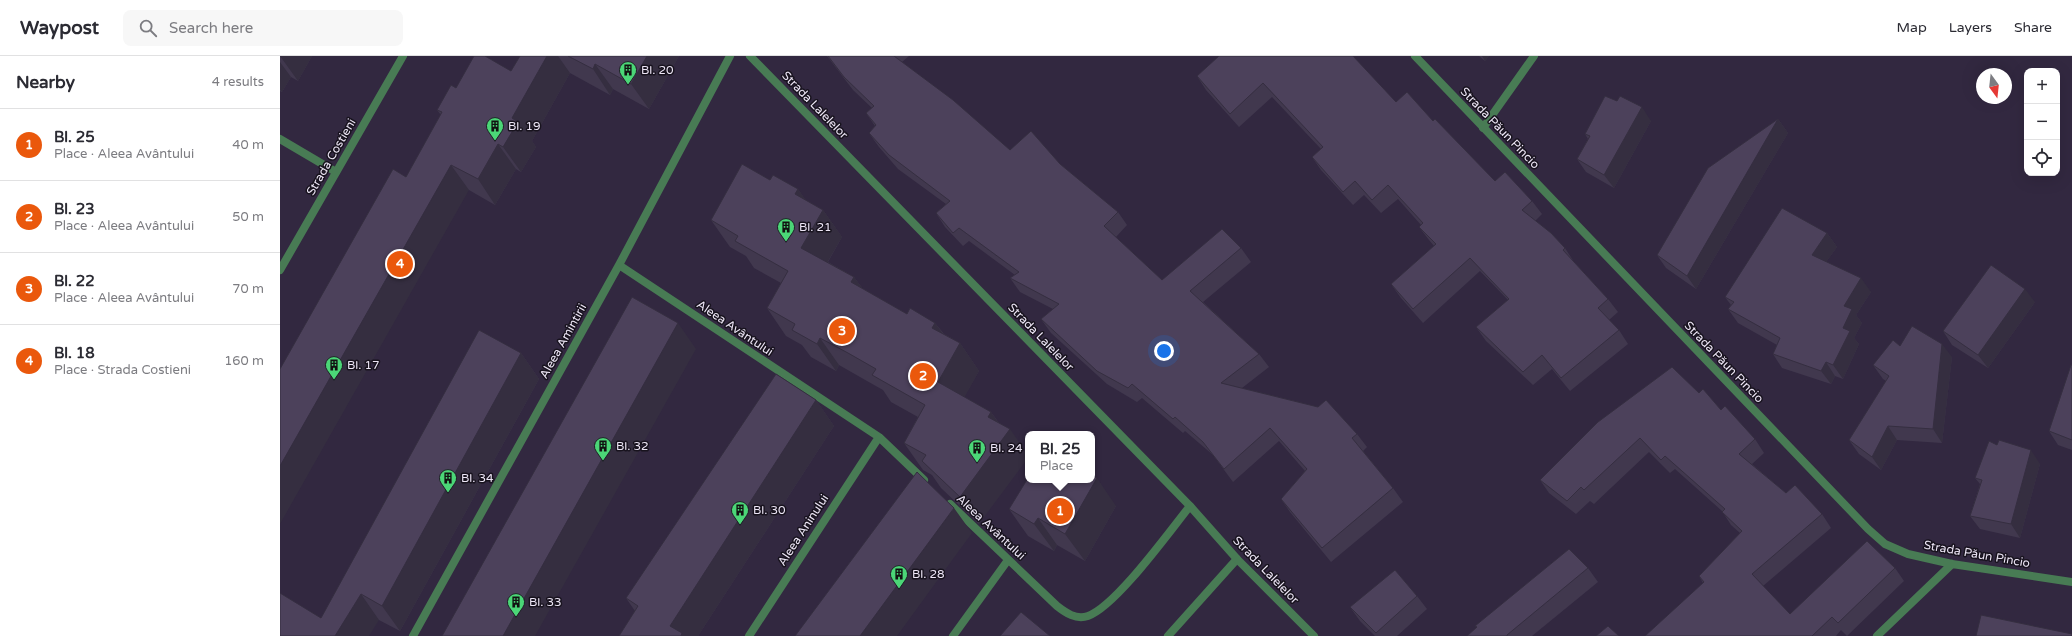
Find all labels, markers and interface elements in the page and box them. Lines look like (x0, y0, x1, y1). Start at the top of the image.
search box (123, 10, 403, 46)
text: Waypost (20, 17, 99, 39)
icon: search (137, 17, 159, 39)
text: Search here (169, 19, 253, 37)
text: Map (1897, 19, 1927, 36)
text: Layers (1949, 19, 1992, 36)
text: Share (2014, 19, 2052, 36)
building icon: Bl. 20 (618, 60, 638, 85)
place label: Bl. 20 (641, 63, 674, 77)
street label: Strada Lalelelor (779, 68, 851, 142)
north arrow (1976, 68, 2012, 104)
map controls (2024, 68, 2060, 176)
button: + (2024, 68, 2060, 104)
text: Nearby (16, 72, 75, 93)
text: 4 results (212, 74, 264, 90)
street label: Strada Păun Pincio (1458, 84, 1542, 172)
button: − (2024, 104, 2060, 140)
street label: Strada Costieni (303, 116, 359, 198)
building icon: Bl. 19 (485, 116, 505, 141)
place label: Bl. 19 (508, 119, 541, 133)
text: Bl. 25 (54, 128, 95, 146)
text: 1 (25, 137, 33, 153)
text: 40 m (232, 137, 264, 153)
button: locate (2024, 140, 2060, 176)
text: Place · Aleea Avântului (54, 146, 194, 162)
text: Bl. 23 (54, 200, 95, 218)
text: 2 (25, 209, 33, 225)
text: 50 m (232, 209, 264, 225)
building icon: Bl. 21 (776, 217, 796, 242)
text: Place · Aleea Avântului (54, 218, 194, 234)
place label: Bl. 21 (799, 220, 832, 234)
pin: 4 (387, 249, 413, 279)
text: Bl. 22 (54, 272, 95, 290)
text: 3 (25, 281, 33, 297)
text: 70 m (232, 281, 264, 297)
text: Place · Aleea Avântului (54, 290, 194, 306)
street label: Aleea Avântului (694, 297, 776, 359)
street label: Strada Lalelelor (1005, 300, 1077, 374)
street label: Aleea Amintirii (537, 301, 589, 381)
pin: 3 (829, 316, 855, 346)
street label: Strada Păun Pincio (1682, 318, 1766, 406)
your location (1154, 341, 1174, 361)
text: Bl. 18 (54, 344, 95, 362)
text: 4 (25, 353, 33, 369)
text: 160 m (224, 353, 264, 369)
building icon: Bl. 17 (324, 355, 344, 380)
place label: Bl. 17 (347, 358, 380, 372)
pin: 2 (910, 361, 936, 391)
text: Place · Strada Costieni (54, 362, 191, 378)
popup (1025, 431, 1095, 483)
building icon: Bl. 32 (593, 436, 613, 461)
building icon: Bl. 24 (967, 438, 987, 463)
place label: Bl. 32 (616, 439, 649, 453)
text: Bl. 25 (1040, 440, 1080, 458)
place label: Bl. 24 (990, 441, 1023, 455)
text: Place (1040, 458, 1073, 474)
building icon: Bl. 34 (438, 468, 458, 493)
place label: Bl. 34 (461, 471, 494, 485)
street label: Aleea Avântului (954, 491, 1028, 563)
street label: Aleea Aninului (775, 492, 831, 568)
pin: 1 (1047, 496, 1073, 526)
building icon: Bl. 30 (730, 500, 750, 525)
place label: Bl. 30 (753, 503, 786, 517)
street label: Strada Lalelelor (1230, 533, 1302, 607)
street label: Strada Păun Pincio (1923, 538, 2031, 570)
building icon: Bl. 28 (889, 564, 909, 589)
place label: Bl. 28 (912, 567, 945, 581)
building icon: Bl. 33 (506, 592, 526, 617)
place label: Bl. 33 (529, 595, 562, 609)

